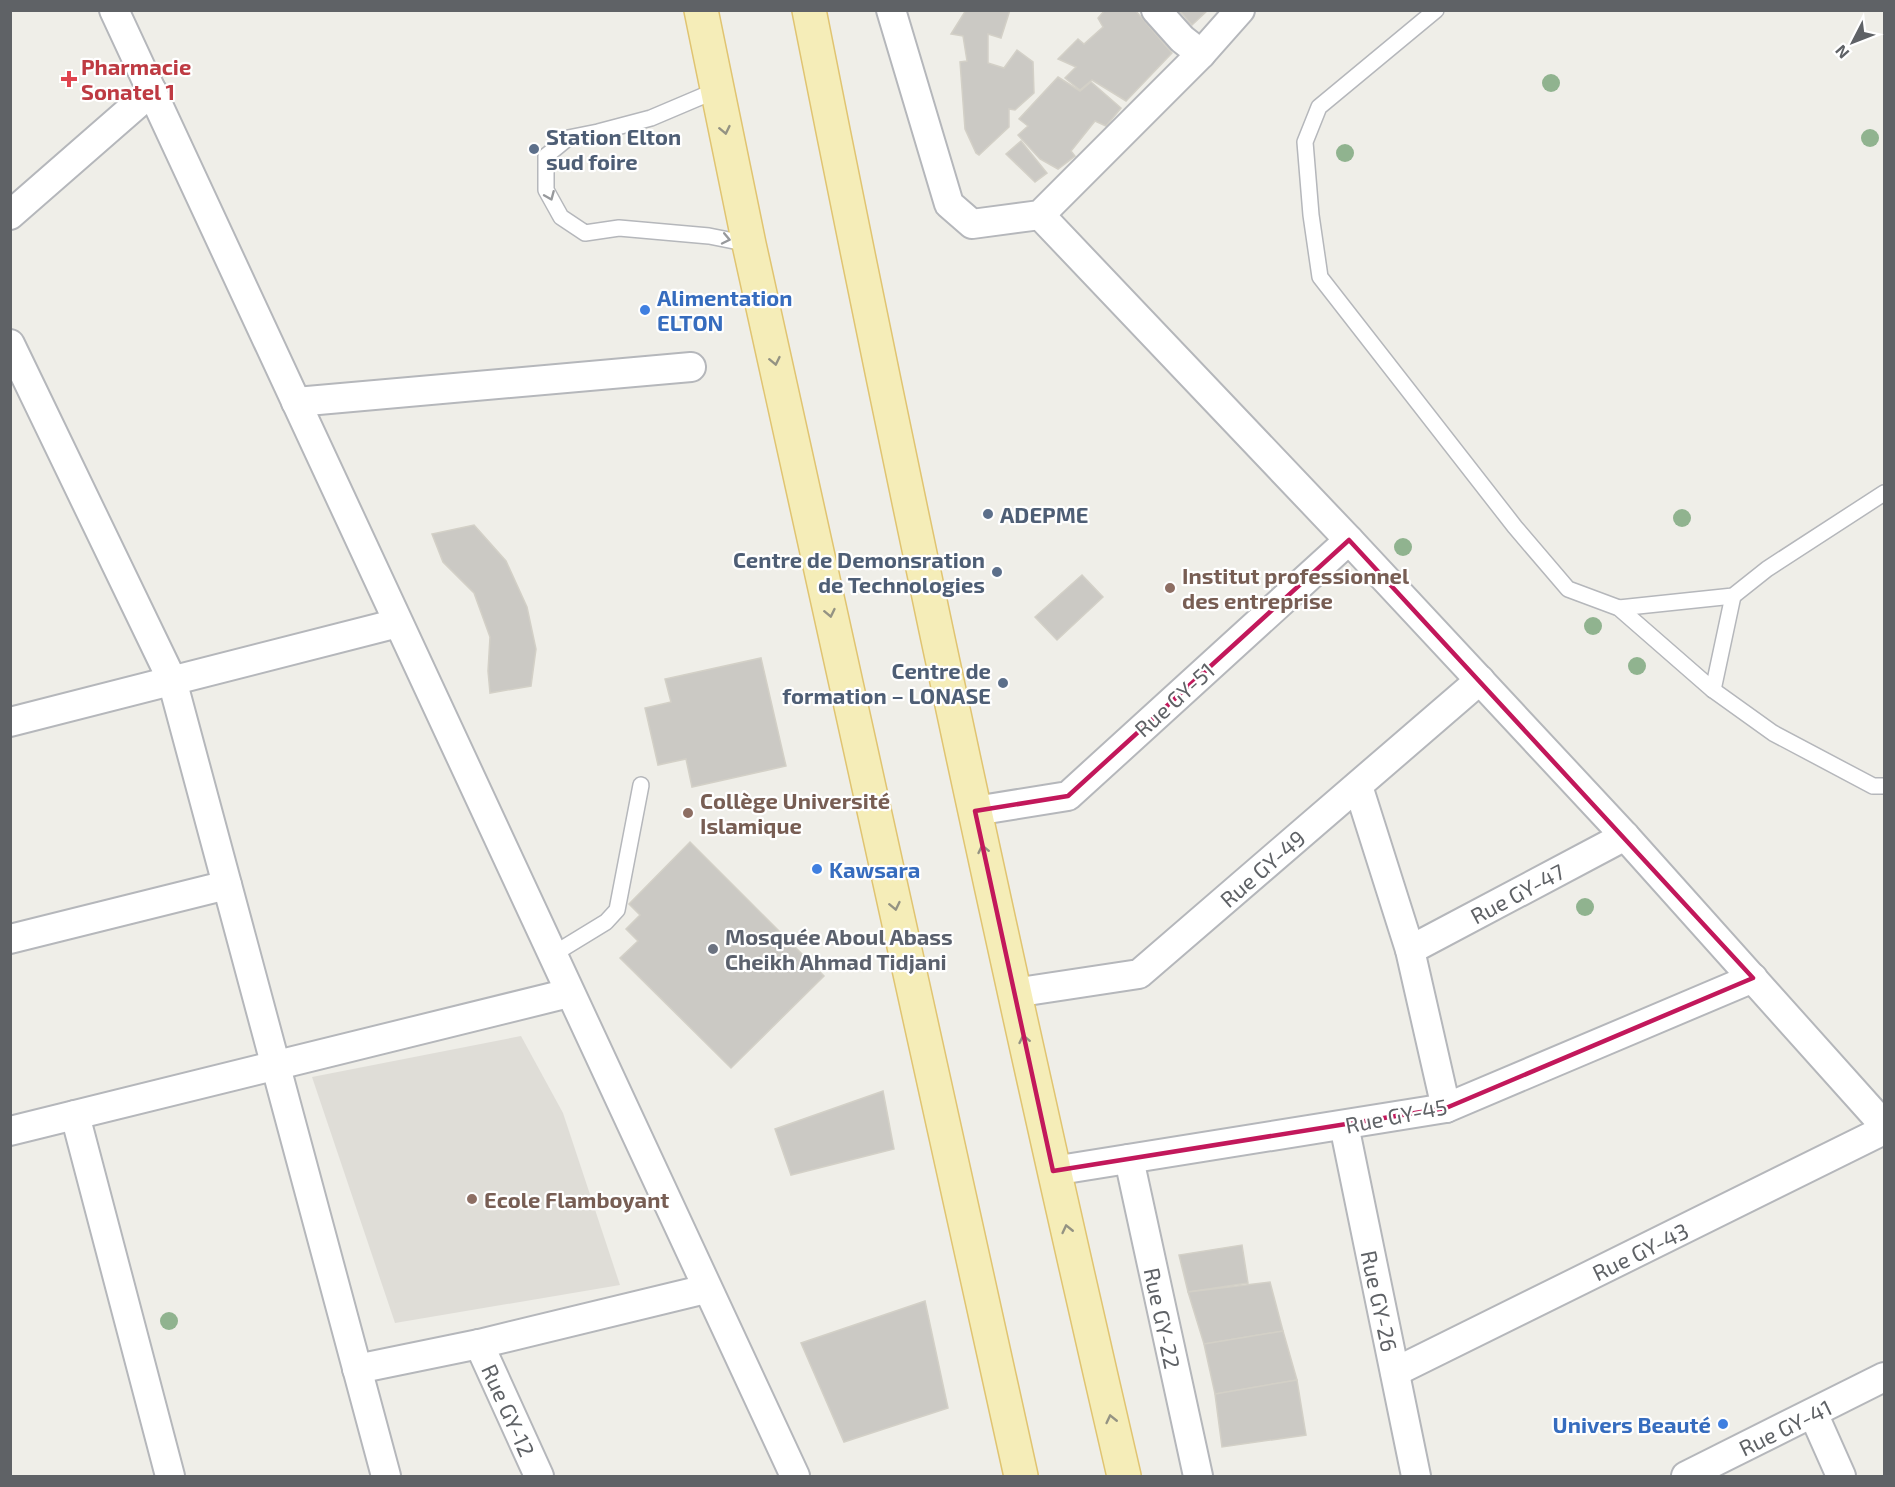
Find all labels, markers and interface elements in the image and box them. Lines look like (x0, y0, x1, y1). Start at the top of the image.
north arrow (1823, 12, 1883, 72)
text: N (1831, 42, 1852, 63)
place label: Pharmacie Sonatel 1 (81, 53, 191, 104)
marker: Pharmacie Sonatel 1 (62, 72, 76, 86)
place label: Station Elton sud foire (546, 123, 681, 174)
one-way arrow (718, 124, 731, 134)
marker: Station Elton sud foire (527, 142, 541, 156)
one-way arrow (543, 189, 555, 200)
one-way arrow (721, 232, 731, 245)
place label: Alimentation ELTON (657, 284, 793, 335)
marker: Alimentation ELTON (638, 303, 652, 317)
one-way arrow (767, 356, 780, 366)
place label: ADEPME (1000, 501, 1089, 527)
marker: ADEPME (981, 507, 995, 521)
place label: Centre de Demonsration de Technologies (733, 546, 985, 597)
place label: Institut professionnel des entreprise (1182, 562, 1410, 613)
marker: Centre de Demonsration de Technologies (990, 565, 1004, 579)
marker: Institut professionnel des entreprise (1163, 581, 1177, 595)
one-way arrow (823, 608, 836, 618)
street label: Rue GY-51 (1129, 656, 1219, 742)
place label: Centre de formation – LONASE (782, 657, 991, 708)
marker: Centre de formation – LONASE (996, 676, 1010, 690)
place label: Collège Université Islamique (700, 787, 890, 838)
marker: Collège Université Islamique (681, 806, 695, 820)
street label: Rue GY-49 (1214, 824, 1310, 912)
one-way arrow (978, 844, 991, 854)
place label: Kawsara (829, 856, 920, 882)
street label: Rue GY-47 (1466, 857, 1568, 929)
marker: Kawsara (810, 862, 824, 876)
one-way arrow (888, 901, 901, 911)
place label: Mosquée Aboul Abass Cheikh Ahmad Tidjani (725, 923, 953, 974)
marker: Mosquée Aboul Abass Cheikh Ahmad Tidjani (706, 942, 720, 956)
one-way arrow (1019, 1034, 1032, 1044)
street label: Rue GY-45 (1343, 1092, 1449, 1138)
place label: Ecole Flamboyant (484, 1186, 669, 1213)
marker: Ecole Flamboyant (465, 1192, 479, 1206)
street label: Rue GY-43 (1588, 1217, 1692, 1285)
one-way arrow (1061, 1225, 1074, 1235)
street label: Rue GY-26 (1357, 1248, 1403, 1354)
street label: Rue GY-22 (1140, 1265, 1186, 1371)
street label: Rue GY-12 (477, 1360, 541, 1460)
street label: Rue GY-41 (1734, 1393, 1836, 1461)
place label: Univers Beauté (1553, 1411, 1711, 1437)
one-way arrow (1105, 1415, 1118, 1425)
marker: Univers Beauté (1716, 1417, 1730, 1431)

